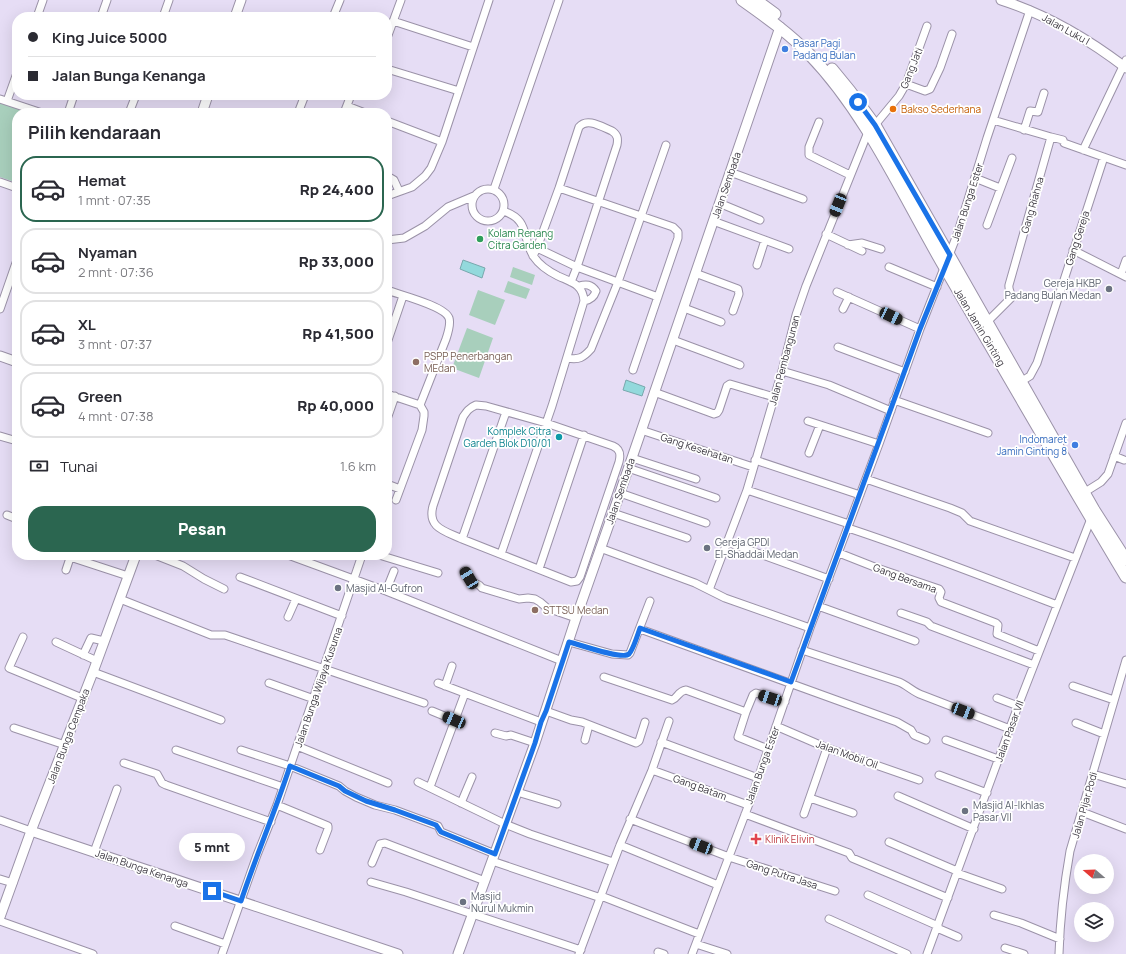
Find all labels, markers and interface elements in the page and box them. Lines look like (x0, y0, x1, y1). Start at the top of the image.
street label: Jalan Luku I (1040, 10, 1092, 48)
text: King Juice 5000 (52, 27, 167, 48)
place label: Pasar Pagi Padang Bulan (793, 36, 856, 62)
marker: Pasar Pagi Padang Bulan (780, 44, 790, 54)
street label: Gang Jati (896, 45, 926, 91)
text: Jalan Bunga Kenanga (52, 65, 206, 86)
route start (849, 93, 867, 111)
place label: Bakso Sederhana (901, 102, 981, 116)
marker: Bakso Sederhana (888, 104, 898, 114)
text: Pilih kendaraan (28, 120, 161, 144)
street label: Jalan Sembada (708, 150, 744, 220)
street label: Jalan Bunga Ester (948, 161, 986, 243)
text: Hemat (78, 170, 126, 191)
icon: car (30, 171, 66, 207)
street label: Gang Riahna (1017, 175, 1047, 235)
text: Rp 24,400 (300, 179, 374, 200)
text: 1 mnt · 07:35 (78, 191, 151, 209)
car (828, 192, 848, 218)
street label: Gang Gereja (1062, 209, 1092, 267)
place label: Kolam Renang Citra Garden (488, 226, 553, 252)
marker: Kolam Renang Citra Garden (475, 234, 485, 244)
text: Nyaman (78, 242, 137, 263)
icon: car (30, 243, 66, 279)
text: Rp 33,000 (299, 251, 374, 272)
text: 2 mnt · 07:36 (78, 263, 154, 281)
place label: Gereja HKBP Padang Bulan Medan (1005, 276, 1101, 302)
marker: Gereja HKBP Padang Bulan Medan (1104, 284, 1114, 294)
street label: Jalan Jamin Ginting (951, 285, 1009, 369)
car (878, 305, 904, 327)
street label: Jalan Pembangunan (765, 313, 803, 407)
text: XL (78, 314, 96, 335)
icon: car (30, 315, 66, 351)
text: Rp 41,500 (302, 323, 374, 344)
text: 3 mnt · 07:37 (78, 335, 152, 353)
place label: PSPP Penerbangan MEdan (424, 349, 512, 375)
marker: PSPP Penerbangan MEdan (411, 357, 421, 367)
text: Green (78, 386, 122, 407)
icon: car (30, 387, 66, 423)
text: Rp 40,000 (297, 395, 374, 416)
text: 4 mnt · 07:38 (78, 407, 153, 425)
place label: Komplek Citra Garden Blok D10/01 (463, 424, 551, 450)
street label: Gang Kesehatan (659, 430, 735, 466)
marker: Komplek Citra Garden Blok D10/01 (554, 432, 564, 442)
place label: Indomaret Jamin Ginting 8 (997, 432, 1067, 458)
marker: Indomaret Jamin Ginting 8 (1070, 440, 1080, 450)
icon: cash (28, 455, 50, 477)
text: Tunai (60, 456, 98, 477)
street label: Jalan Sembada (602, 456, 638, 526)
text: 1.6 km (340, 457, 376, 475)
button: Pesan (28, 506, 376, 552)
place label: Gereja GPDI El-Shaddai Medan (715, 535, 798, 561)
marker: Gereja GPDI El-Shaddai Medan (702, 543, 712, 553)
street label: Gang Bersama (871, 560, 939, 596)
car (458, 565, 480, 591)
place label: Masjid Al-Gufron (346, 581, 423, 595)
marker: Masjid Al-Gufron (333, 583, 343, 593)
place label: STTSU Medan (543, 603, 609, 617)
marker: STTSU Medan (530, 605, 540, 615)
street label: Jalan Bunga Wijaya Kusuma (291, 625, 345, 749)
street label: Jalan Bunga Cempaka (43, 686, 93, 786)
car (757, 689, 783, 707)
street label: Jalan Pasar VII (991, 698, 1027, 764)
car (950, 701, 976, 721)
car (441, 710, 467, 730)
street label: Jalan Bunga Ester (741, 724, 783, 806)
street label: Jalan Mobil Oil (814, 736, 880, 772)
street label: Jalan Pijar Podi (1068, 770, 1100, 840)
street label: Gang Batam (671, 771, 729, 803)
place label: Masjid Al-Ikhlas Pasar VII (973, 798, 1044, 824)
marker: Masjid Al-Ikhlas Pasar VII (960, 806, 970, 816)
place label: Klinik Elivin (765, 832, 815, 846)
callout: 5 mnt (179, 833, 245, 861)
marker: Klinik Elivin (750, 833, 762, 845)
car (688, 836, 714, 856)
text: 5 mnt (194, 838, 230, 856)
street label: Jalan Bunga Kenanga (94, 845, 190, 891)
north arrow (1074, 854, 1114, 894)
map controls (1074, 854, 1114, 942)
street label: Gang Putra Jasa (744, 856, 820, 892)
route end (203, 882, 221, 900)
place label: Masjid Nurul Mukmin (471, 889, 534, 915)
marker: Masjid Nurul Mukmin (458, 897, 468, 907)
button: layers (1074, 902, 1114, 942)

